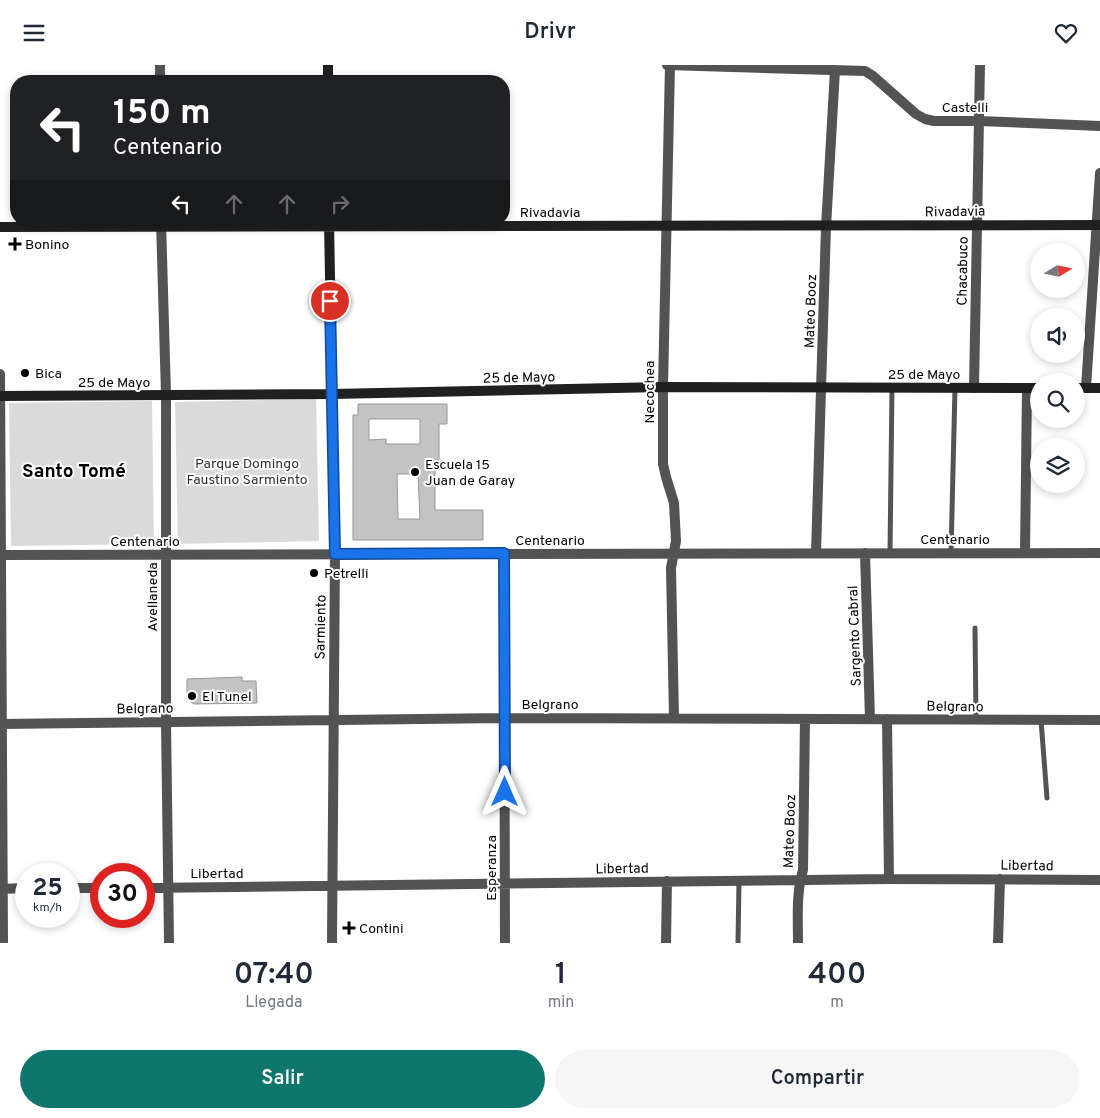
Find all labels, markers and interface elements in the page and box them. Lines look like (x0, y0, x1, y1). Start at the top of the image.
icon: menu (20, 19, 48, 47)
text: Drivr (524, 19, 576, 46)
icon: heart (1052, 19, 1080, 47)
text: 150 m (113, 92, 211, 136)
icon: left (30, 95, 95, 160)
street label: Castelli (942, 100, 988, 117)
text: Centenario (113, 135, 222, 162)
icon: left (167, 190, 195, 218)
icon: ahead (220, 190, 248, 218)
icon: ahead (273, 190, 301, 218)
icon: right (326, 190, 354, 218)
street label: Rivadavia (925, 203, 985, 222)
street label: Rivadavia (520, 205, 580, 222)
street label: Chacabuco (954, 236, 973, 306)
place label: Bonino (25, 237, 70, 254)
marker: Bonino (9, 238, 21, 250)
north arrow (1030, 243, 1085, 297)
map controls (1030, 243, 1085, 493)
street label: Mateo Booz (802, 274, 821, 348)
pin (309, 280, 351, 322)
icon: arrive (316, 287, 344, 315)
button: sound (1030, 308, 1085, 363)
street label: Necochea (642, 361, 659, 423)
place label: Bica (35, 366, 62, 383)
marker: Bica (19, 367, 31, 379)
street label: 25 de Mayo (888, 367, 960, 384)
street label: 25 de Mayo (483, 369, 556, 388)
button: search (1030, 373, 1085, 428)
street label: 25 de Mayo (78, 375, 150, 392)
button: layers (1030, 438, 1085, 493)
park label: Parque Domingo Faustino Sarmiento (186, 456, 308, 489)
place label: Escuela 15 Juan de Garay (425, 457, 515, 490)
district label: Santo Tomé (22, 460, 126, 484)
marker: Escuela 15 Juan de Garay (409, 466, 421, 478)
street label: Centenario (920, 532, 990, 549)
street label: Centenario (515, 533, 585, 550)
street label: Centenario (110, 534, 180, 551)
street label: Avellaneda (145, 562, 162, 632)
place label: Petrelli (324, 566, 369, 583)
marker: Petrelli (308, 567, 320, 579)
street label: Sargento Cabral (845, 585, 866, 687)
street label: Sarmiento (312, 594, 331, 660)
place label: El Tunel (202, 689, 252, 706)
marker: El Tunel (186, 690, 198, 702)
street label: Belgrano (521, 697, 579, 714)
street label: Belgrano (926, 699, 984, 717)
street label: Belgrano (116, 700, 174, 718)
position arrow (478, 765, 530, 817)
street label: Mateo Booz (781, 794, 800, 868)
street label: Esperanza (484, 835, 501, 901)
street label: Libertad (1000, 858, 1054, 875)
street label: Libertad (595, 861, 649, 878)
speed limit sign: 30 (90, 863, 155, 928)
street label: Libertad (190, 866, 244, 883)
text: 25 (32, 873, 63, 905)
text: km/h (33, 900, 62, 916)
place label: Contini (359, 921, 404, 938)
marker: Contini (343, 922, 355, 934)
text: 07:40 (234, 957, 314, 994)
text: 1 (555, 957, 567, 994)
text: 400 (808, 957, 866, 994)
text: Llegada (245, 993, 302, 1013)
text: min (548, 993, 574, 1013)
text: m (830, 993, 844, 1013)
button: Salir (20, 1050, 545, 1108)
button: Compartir (555, 1050, 1080, 1108)

